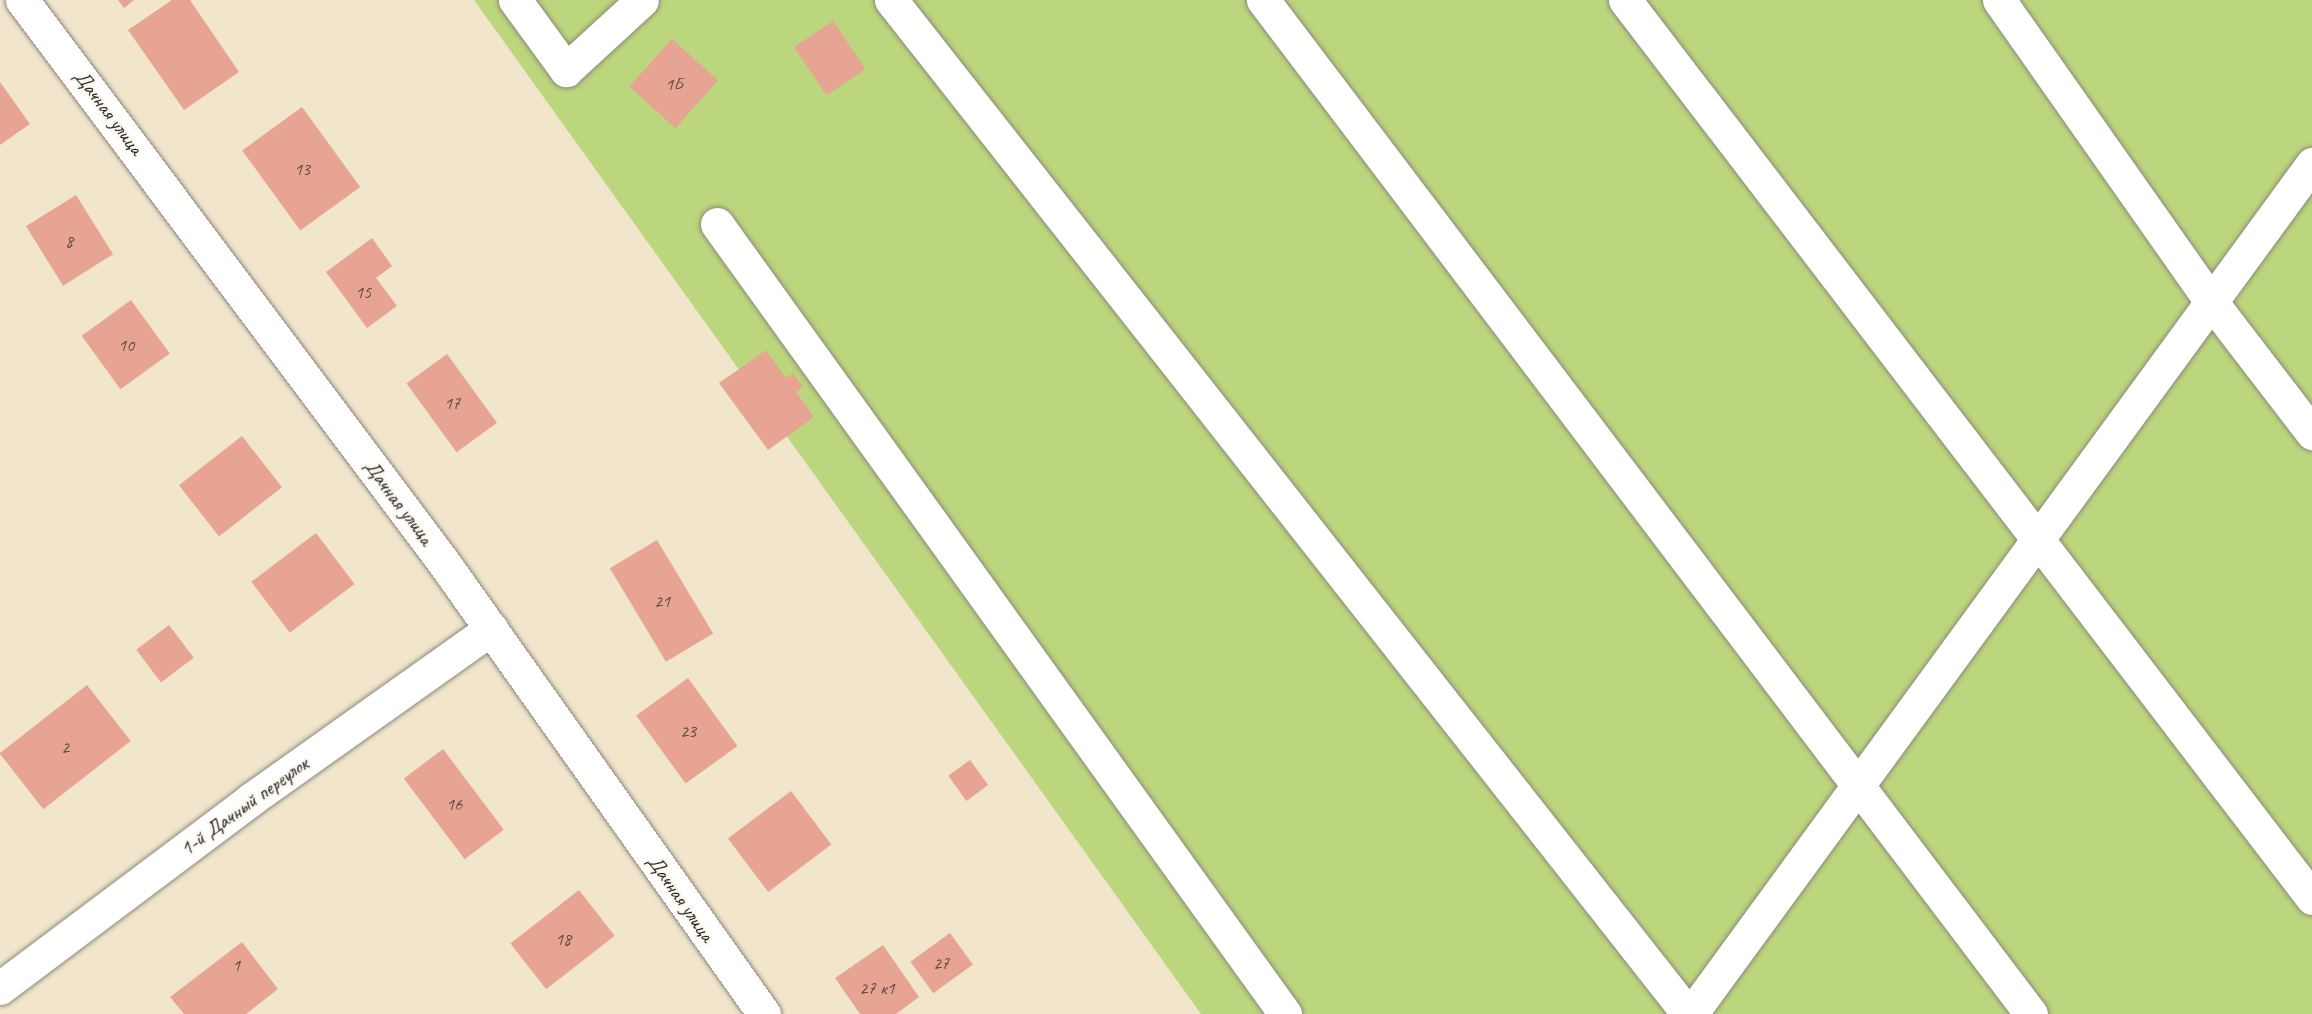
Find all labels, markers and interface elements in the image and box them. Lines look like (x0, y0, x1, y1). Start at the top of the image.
street label: Дачная улица (69, 64, 149, 160)
house number: 1Б (665, 73, 683, 95)
house number: 13 (294, 158, 310, 180)
house number: 8 (65, 230, 73, 252)
house number: 15 (355, 281, 371, 303)
house number: 10 (118, 334, 134, 356)
house number: 17 (444, 392, 460, 414)
street label: Дачная улица (359, 454, 439, 550)
house number: 21 (654, 590, 670, 612)
house number: 23 (680, 720, 696, 742)
house number: 2 (61, 736, 69, 758)
street label: 1-й Дачный переулок (175, 751, 313, 861)
house number: 16 (446, 793, 462, 815)
street label: Дачная улица (642, 850, 720, 946)
house number: 18 (555, 928, 571, 950)
house number: 27 (933, 952, 949, 974)
house number: 1 (232, 954, 240, 976)
house number: 27 к1 (859, 977, 895, 999)

